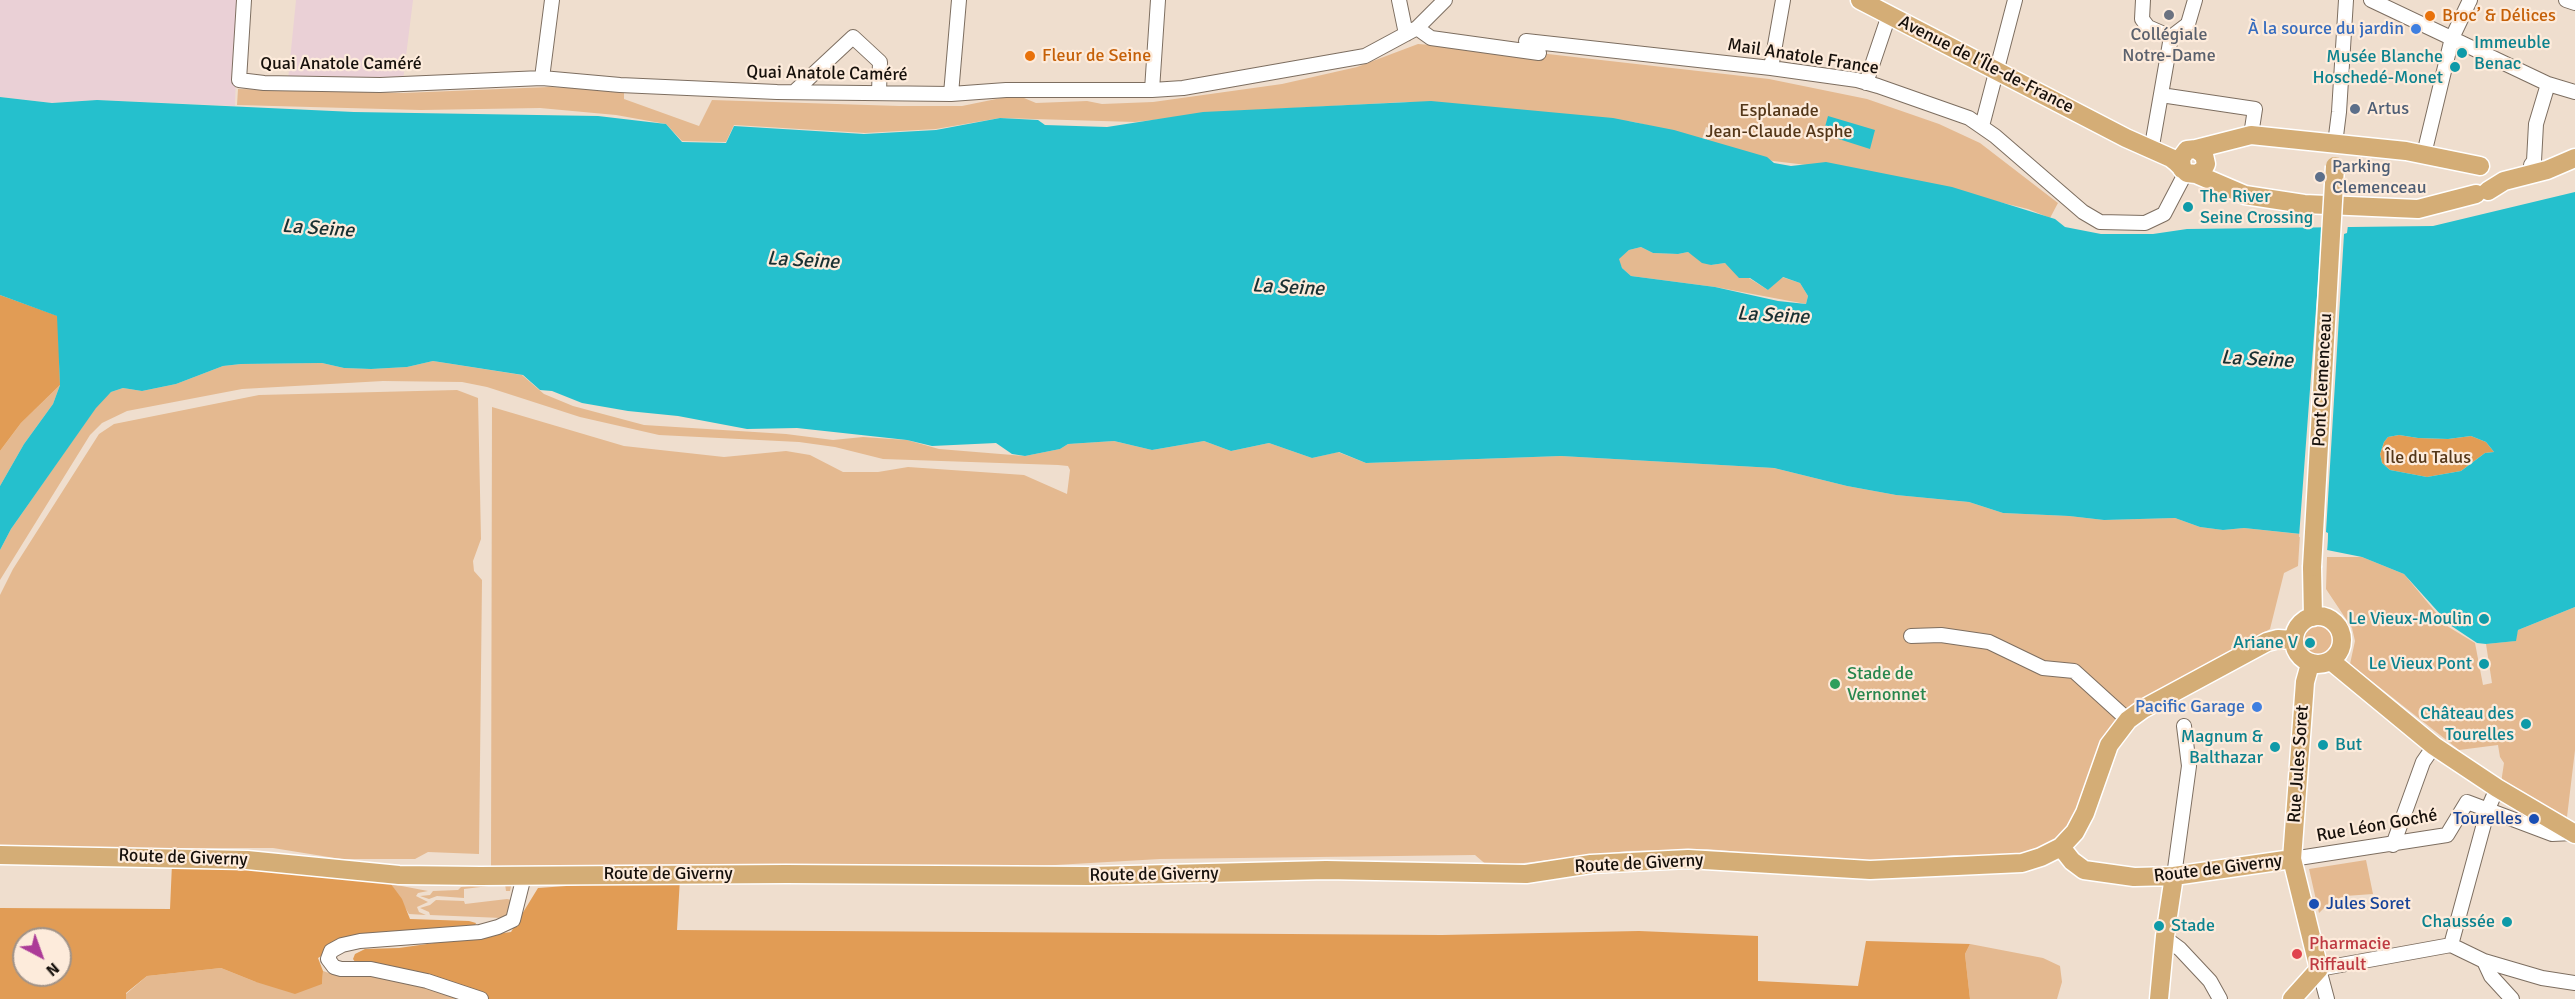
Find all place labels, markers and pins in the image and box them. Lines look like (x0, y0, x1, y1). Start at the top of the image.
place label: Broc’ & Délices (2442, 5, 2556, 27)
marker: Collégiale Notre-Dame (2162, 8, 2176, 22)
marker: Broc’ & Délices (2423, 9, 2437, 23)
place label: À la source du jardin (2248, 18, 2404, 40)
marker: À la source du jardin (2409, 22, 2423, 36)
place label: Collégiale Notre-Dame (2122, 24, 2216, 66)
place label: Immeuble Benac (2474, 32, 2550, 74)
place label: Fleur de Seine (1042, 45, 1151, 67)
place label: Musée Blanche Hoschedé-Monet (2312, 46, 2443, 88)
marker: Immeuble Benac (2455, 46, 2469, 60)
marker: Fleur de Seine (1023, 49, 1037, 63)
marker: Musée Blanche Hoschedé-Monet (2448, 60, 2462, 74)
place label: Artus (2367, 98, 2409, 120)
marker: Artus (2348, 102, 2362, 116)
place label: Parking Clemenceau (2332, 156, 2427, 198)
marker: Parking Clemenceau (2313, 170, 2327, 184)
place label: The River Seine Crossing (2200, 186, 2313, 228)
marker: The River Seine Crossing (2181, 200, 2195, 214)
place label: Le Vieux-Moulin (2348, 608, 2472, 630)
marker: Le Vieux-Moulin (2477, 612, 2491, 626)
place label: Ariane V (2233, 632, 2298, 654)
marker: Ariane V (2303, 636, 2317, 650)
place label: Le Vieux Pont (2369, 653, 2472, 675)
marker: Le Vieux Pont (2477, 657, 2491, 671)
place label: Stade de Vernonnet (1847, 663, 1926, 706)
marker: Stade de Vernonnet (1828, 677, 1842, 691)
place label: Pacific Garage (2135, 696, 2245, 718)
marker: Pacific Garage (2250, 700, 2264, 714)
place label: Château des Tourelles (2420, 703, 2514, 746)
marker: Château des Tourelles (2519, 717, 2533, 731)
place label: Magnum & Balthazar (2181, 726, 2263, 768)
place label: But (2335, 734, 2362, 756)
marker: But (2316, 738, 2330, 752)
marker: Magnum & Balthazar (2268, 740, 2282, 754)
place label: Tourelles (2453, 808, 2522, 830)
marker: Tourelles (2527, 812, 2541, 826)
place label: Jules Soret (2326, 893, 2411, 915)
marker: Jules Soret (2307, 897, 2321, 911)
place label: Chaussée (2422, 911, 2495, 933)
place label: Stade (2171, 915, 2215, 937)
marker: Chaussée (2500, 915, 2514, 929)
marker: Stade (2152, 919, 2166, 933)
place label: Pharmacie Riffault (2309, 933, 2391, 976)
marker: Pharmacie Riffault (2290, 947, 2304, 961)

